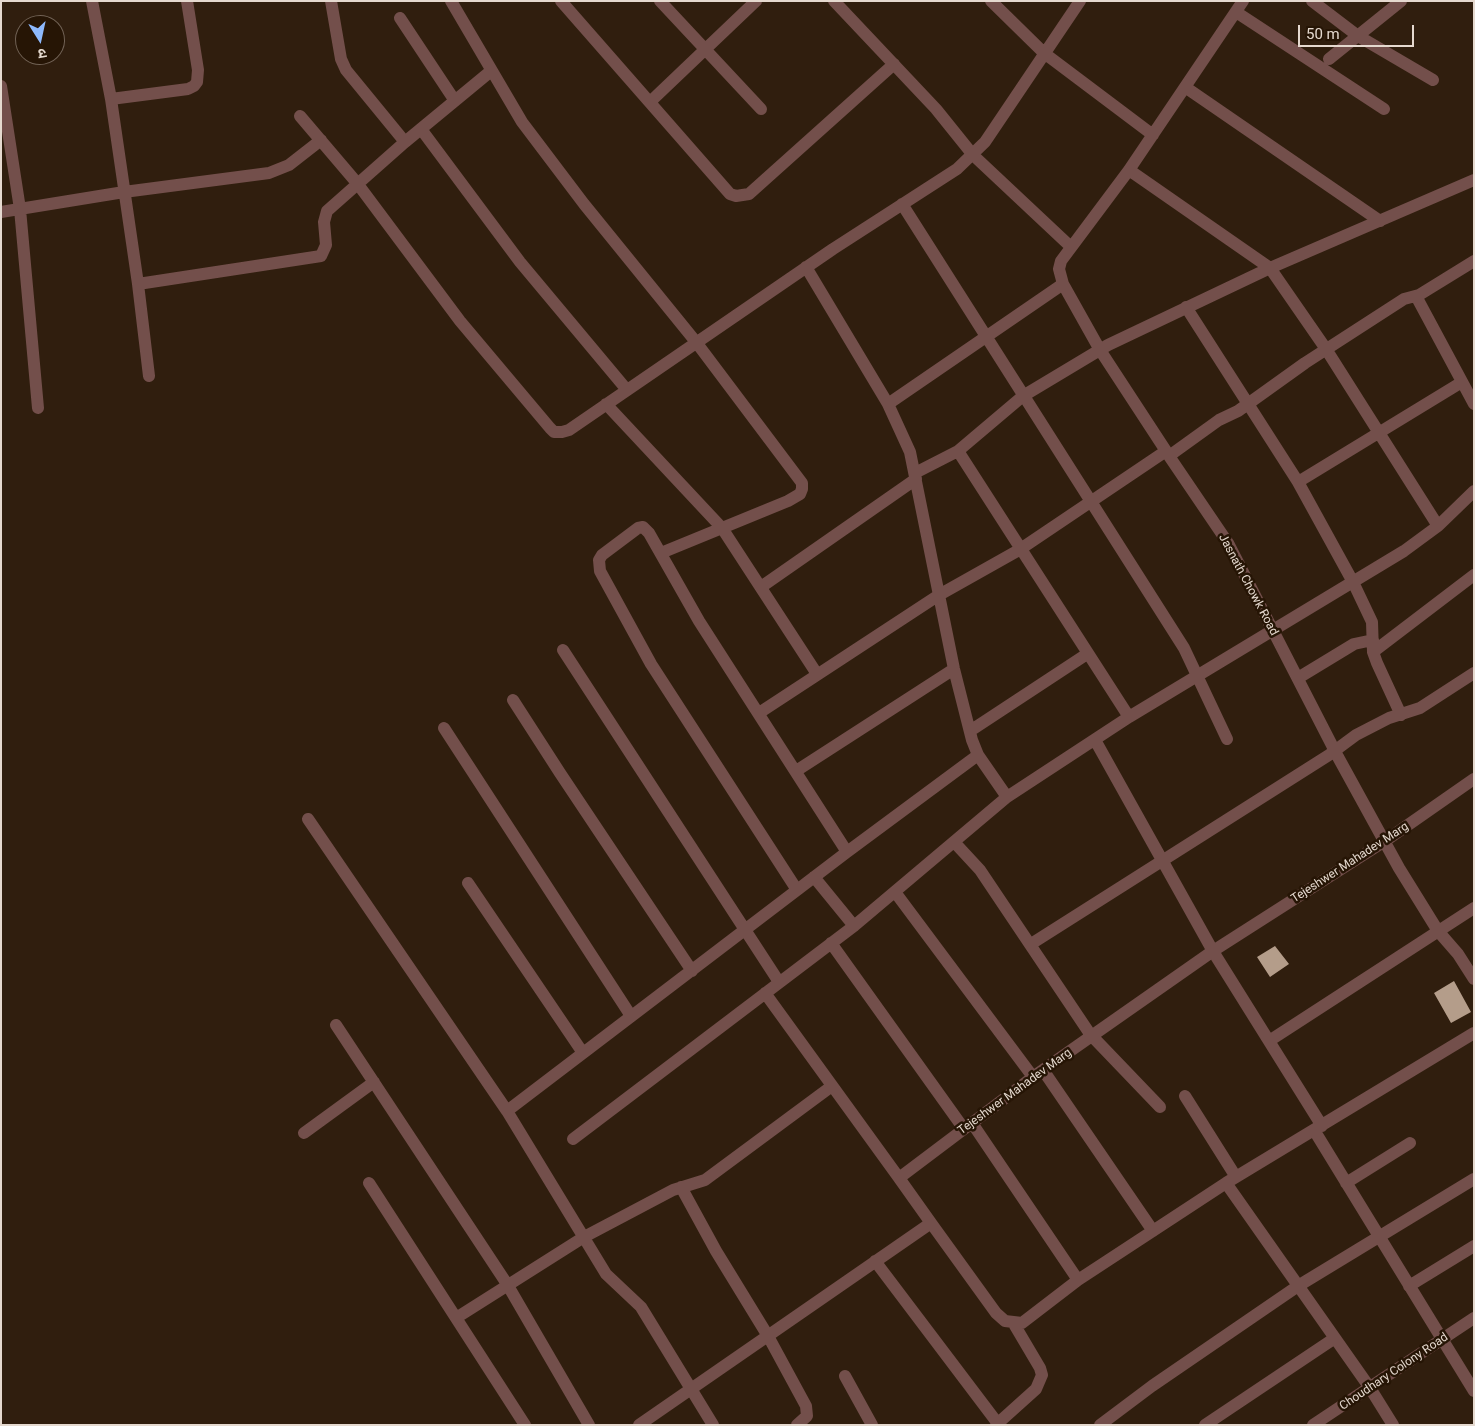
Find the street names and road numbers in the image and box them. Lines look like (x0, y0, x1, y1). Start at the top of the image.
street label: Jasnath Chowk Road (1215, 532, 1281, 638)
street label: Tejeshwer Mahadev Marg (1289, 820, 1411, 906)
street label: Tejeshwer Mahadev Marg (955, 1046, 1075, 1138)
street label: Choudhary Colony Road (1337, 1330, 1451, 1414)

